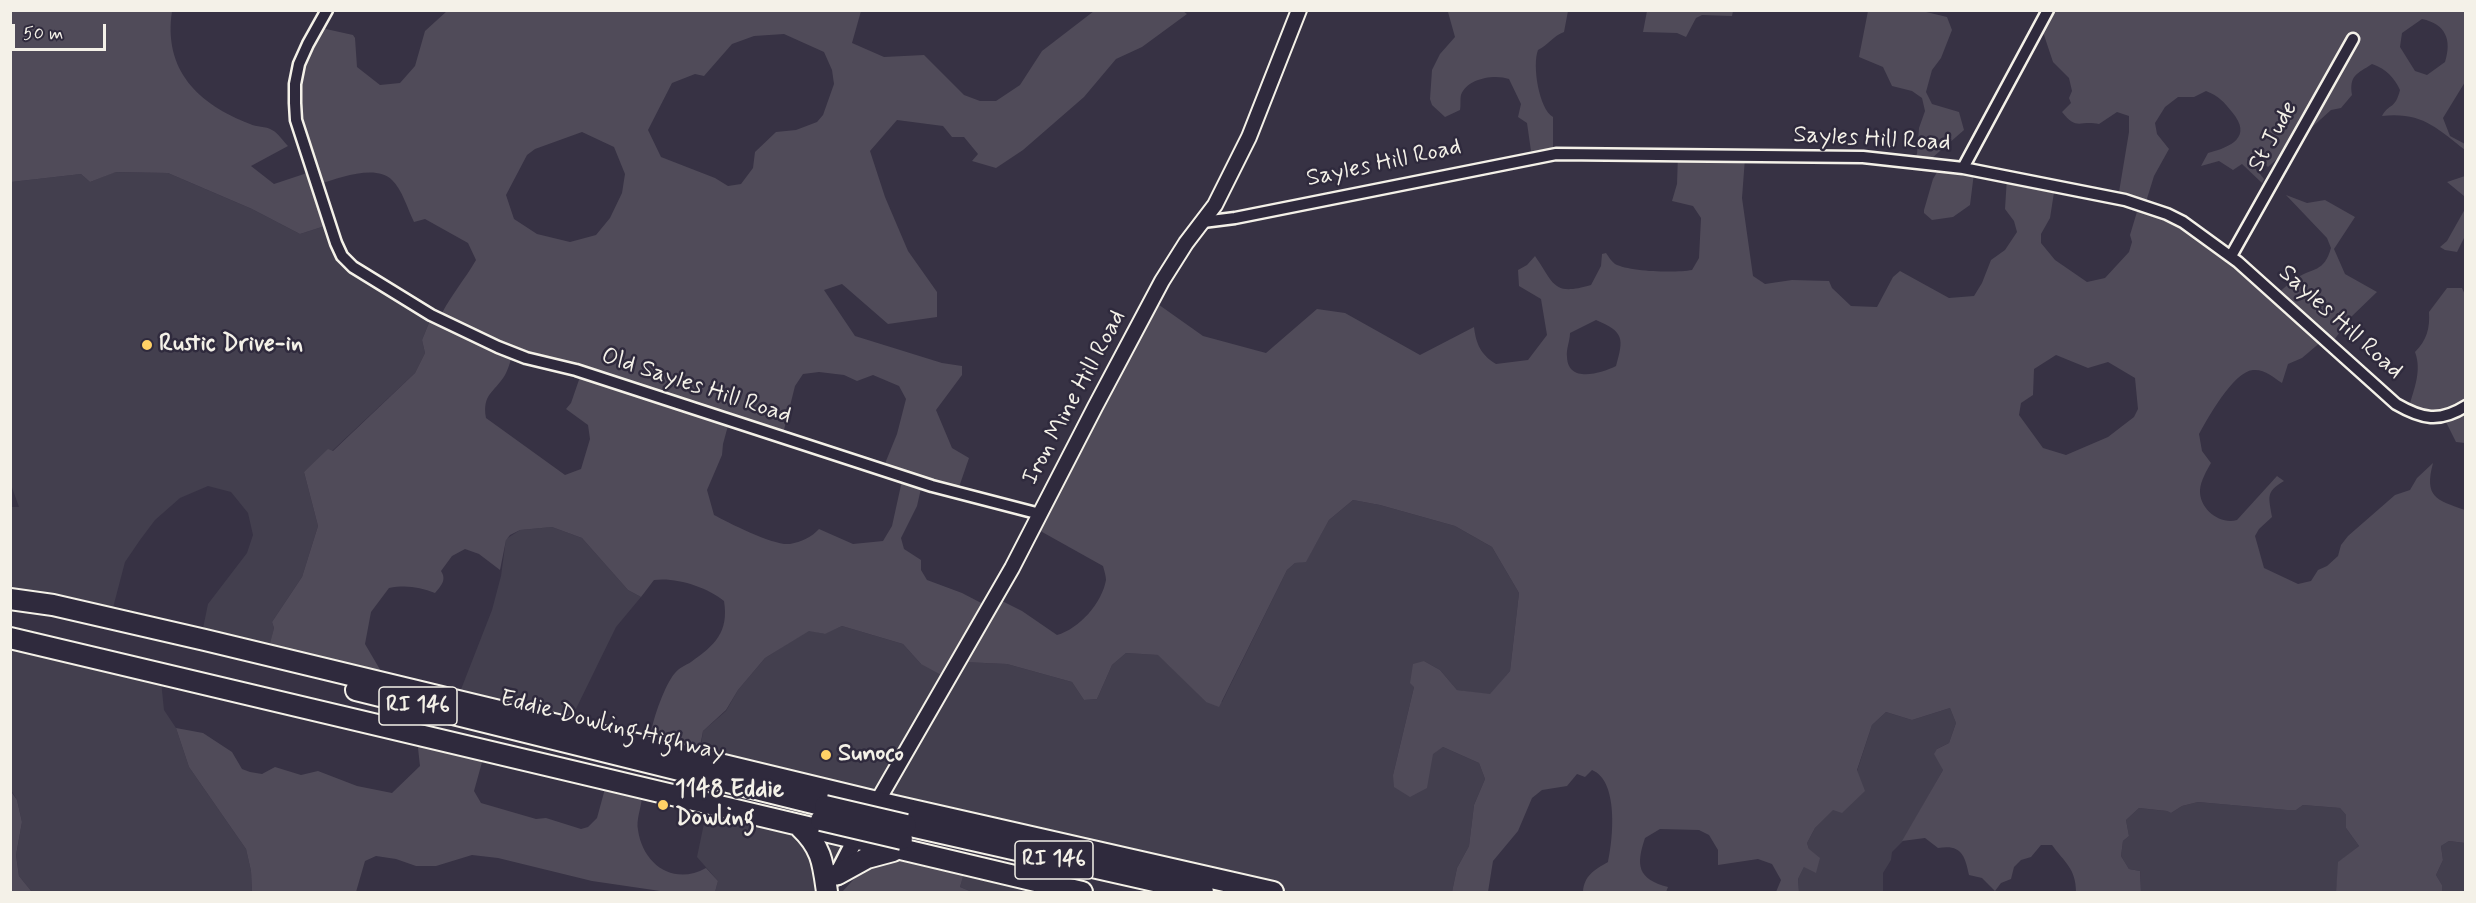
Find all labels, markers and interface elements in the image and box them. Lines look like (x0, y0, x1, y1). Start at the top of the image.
scale bar (15, 12, 110, 50)
text: 50 m (23, 22, 63, 46)
street label: St Jude (2243, 97, 2305, 177)
street label: Sayles Hill Road (1793, 121, 1951, 159)
street label: Sayles Hill Road (1304, 134, 1464, 194)
street label: Sayles Hill Road (2272, 260, 2408, 386)
street label: Iron Mine Hill Road (1017, 306, 1133, 490)
place label: Rustic Drive-in (159, 331, 303, 359)
marker: Rustic Drive-in (140, 338, 154, 352)
street label: Old Sayles Hill Road (597, 343, 795, 431)
street label: Eddie Dowling Highway (497, 685, 727, 769)
road number: RI 146 (379, 687, 457, 725)
place label: Sunoco (838, 741, 904, 769)
marker: Sunoco (819, 748, 833, 762)
place label: 1148 Eddie Dowling (675, 777, 784, 833)
marker: 1148 Eddie Dowling (656, 798, 670, 812)
road number: RI 146 (1015, 841, 1093, 879)

